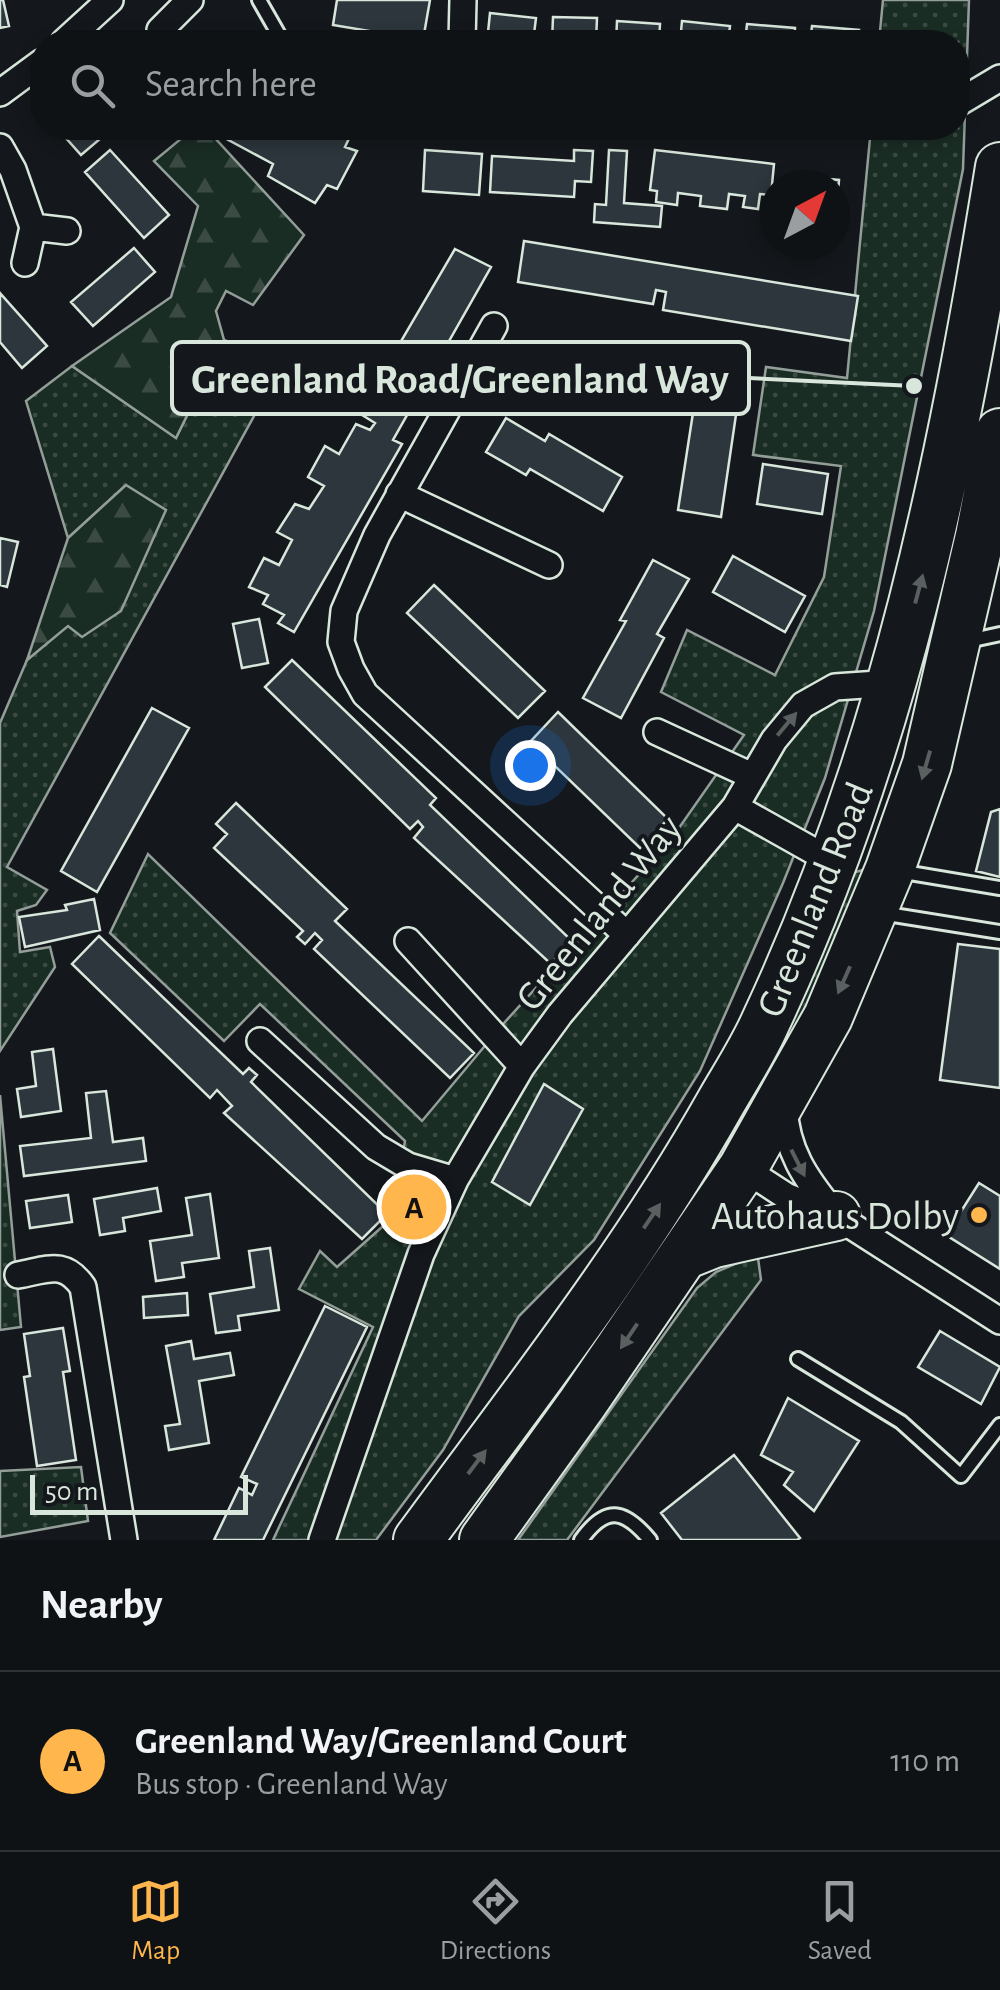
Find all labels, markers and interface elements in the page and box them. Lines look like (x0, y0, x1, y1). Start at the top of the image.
search box (30, 30, 970, 140)
icon: search (65, 58, 120, 113)
text: Search here (145, 66, 317, 104)
north arrow (760, 170, 850, 260)
callout: Greenland Road/Greenland Way (172, 342, 749, 414)
text: Greenland Road/Greenland Way (191, 359, 729, 401)
one-way arrow (911, 573, 927, 604)
one-way arrow (775, 712, 797, 737)
your location (505, 740, 556, 791)
one-way arrow (918, 750, 933, 780)
street label: Greenland Road (751, 777, 881, 1023)
street label: Greenland Way (509, 808, 690, 1018)
one-way arrow (836, 966, 852, 995)
one-way arrow (789, 1148, 806, 1177)
pin: A (382, 1170, 446, 1244)
place label: Autohaus Dolby (711, 1197, 959, 1237)
one-way arrow (642, 1203, 661, 1230)
marker: Autohaus Dolby (968, 1204, 990, 1226)
one-way arrow (620, 1322, 639, 1349)
one-way arrow (466, 1449, 486, 1475)
scale bar (30, 1470, 248, 1514)
text: 50 m (45, 1478, 99, 1506)
text: Nearby (40, 1584, 163, 1626)
text: Greenland Way/Greenland Court (135, 1723, 627, 1761)
text: A (63, 1745, 82, 1777)
text: 110 m (890, 1745, 960, 1777)
text: Bus stop · Greenland Way (135, 1768, 448, 1800)
tab: Map (128, 1874, 183, 1968)
tab: Directions (440, 1874, 551, 1968)
tab: Saved (808, 1874, 872, 1968)

